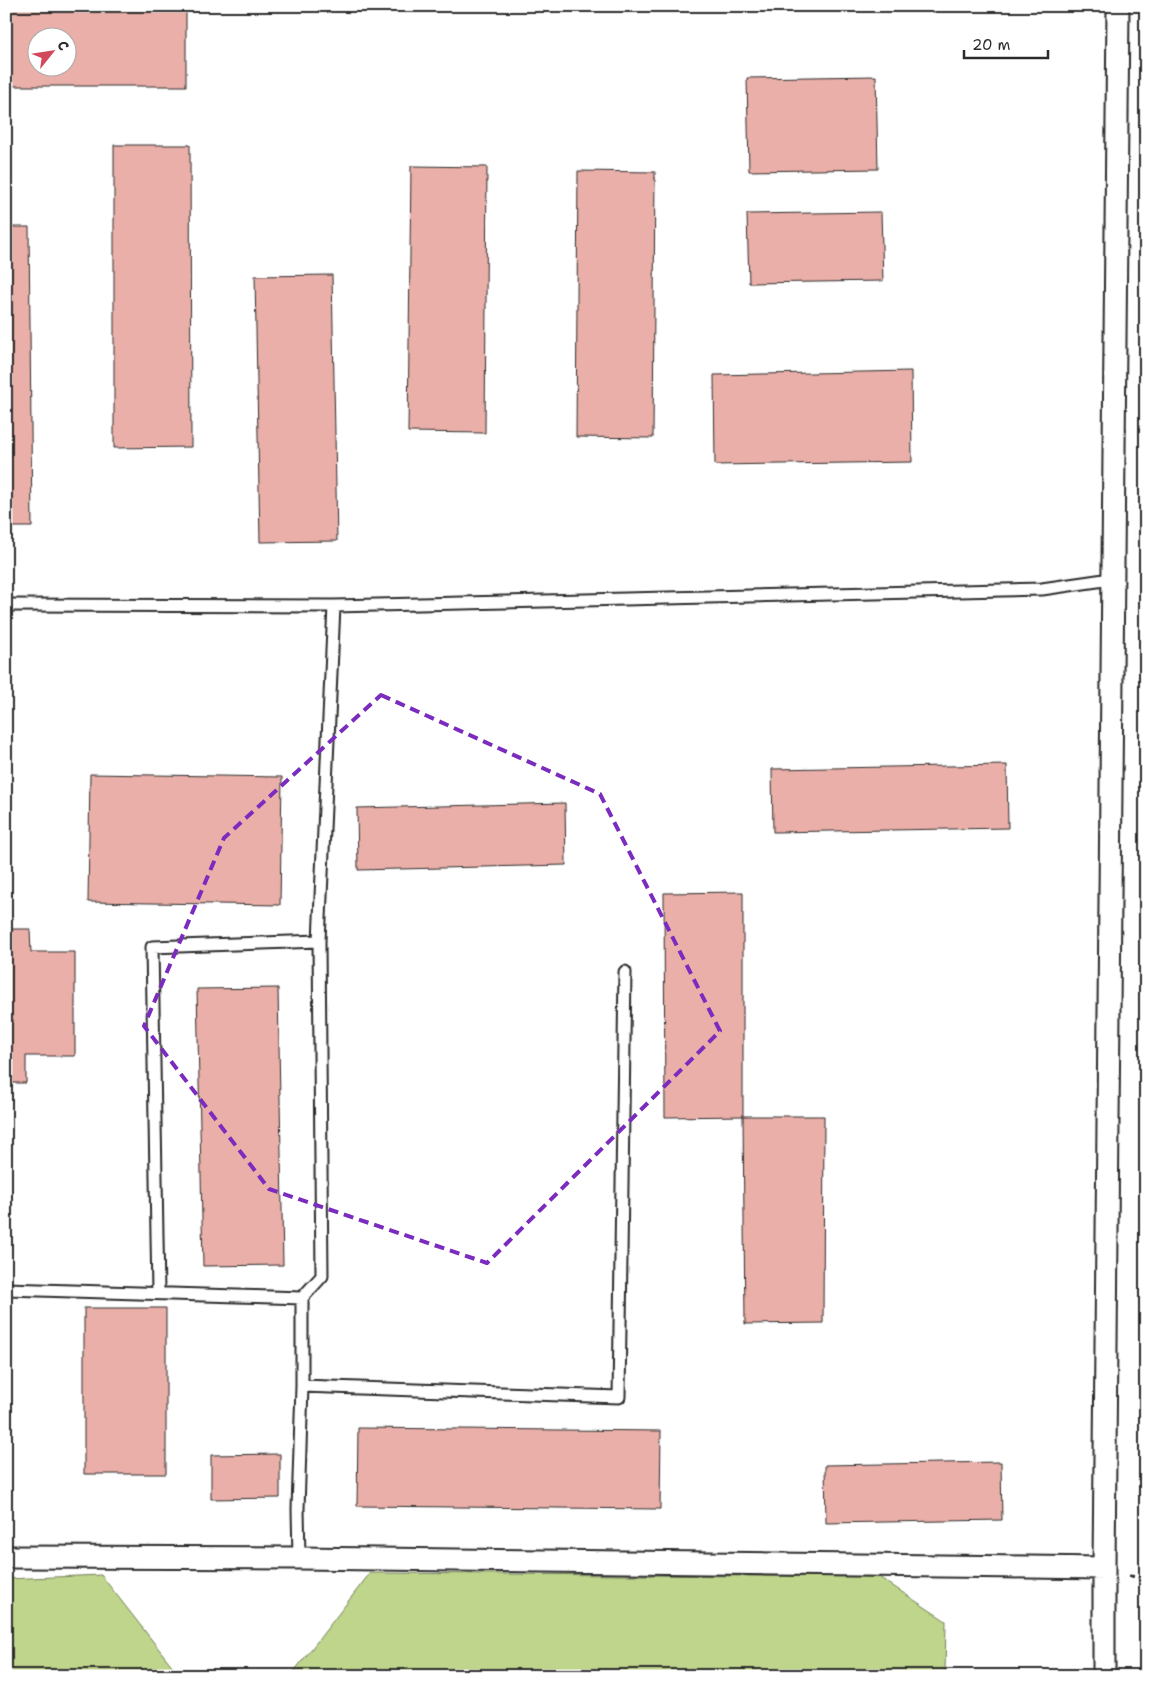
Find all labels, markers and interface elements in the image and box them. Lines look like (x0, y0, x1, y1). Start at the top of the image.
north arrow (28, 28, 78, 78)
scale bar (964, 28, 1048, 60)
text: 20 m (972, 35, 1011, 55)
text: С (53, 37, 73, 54)

